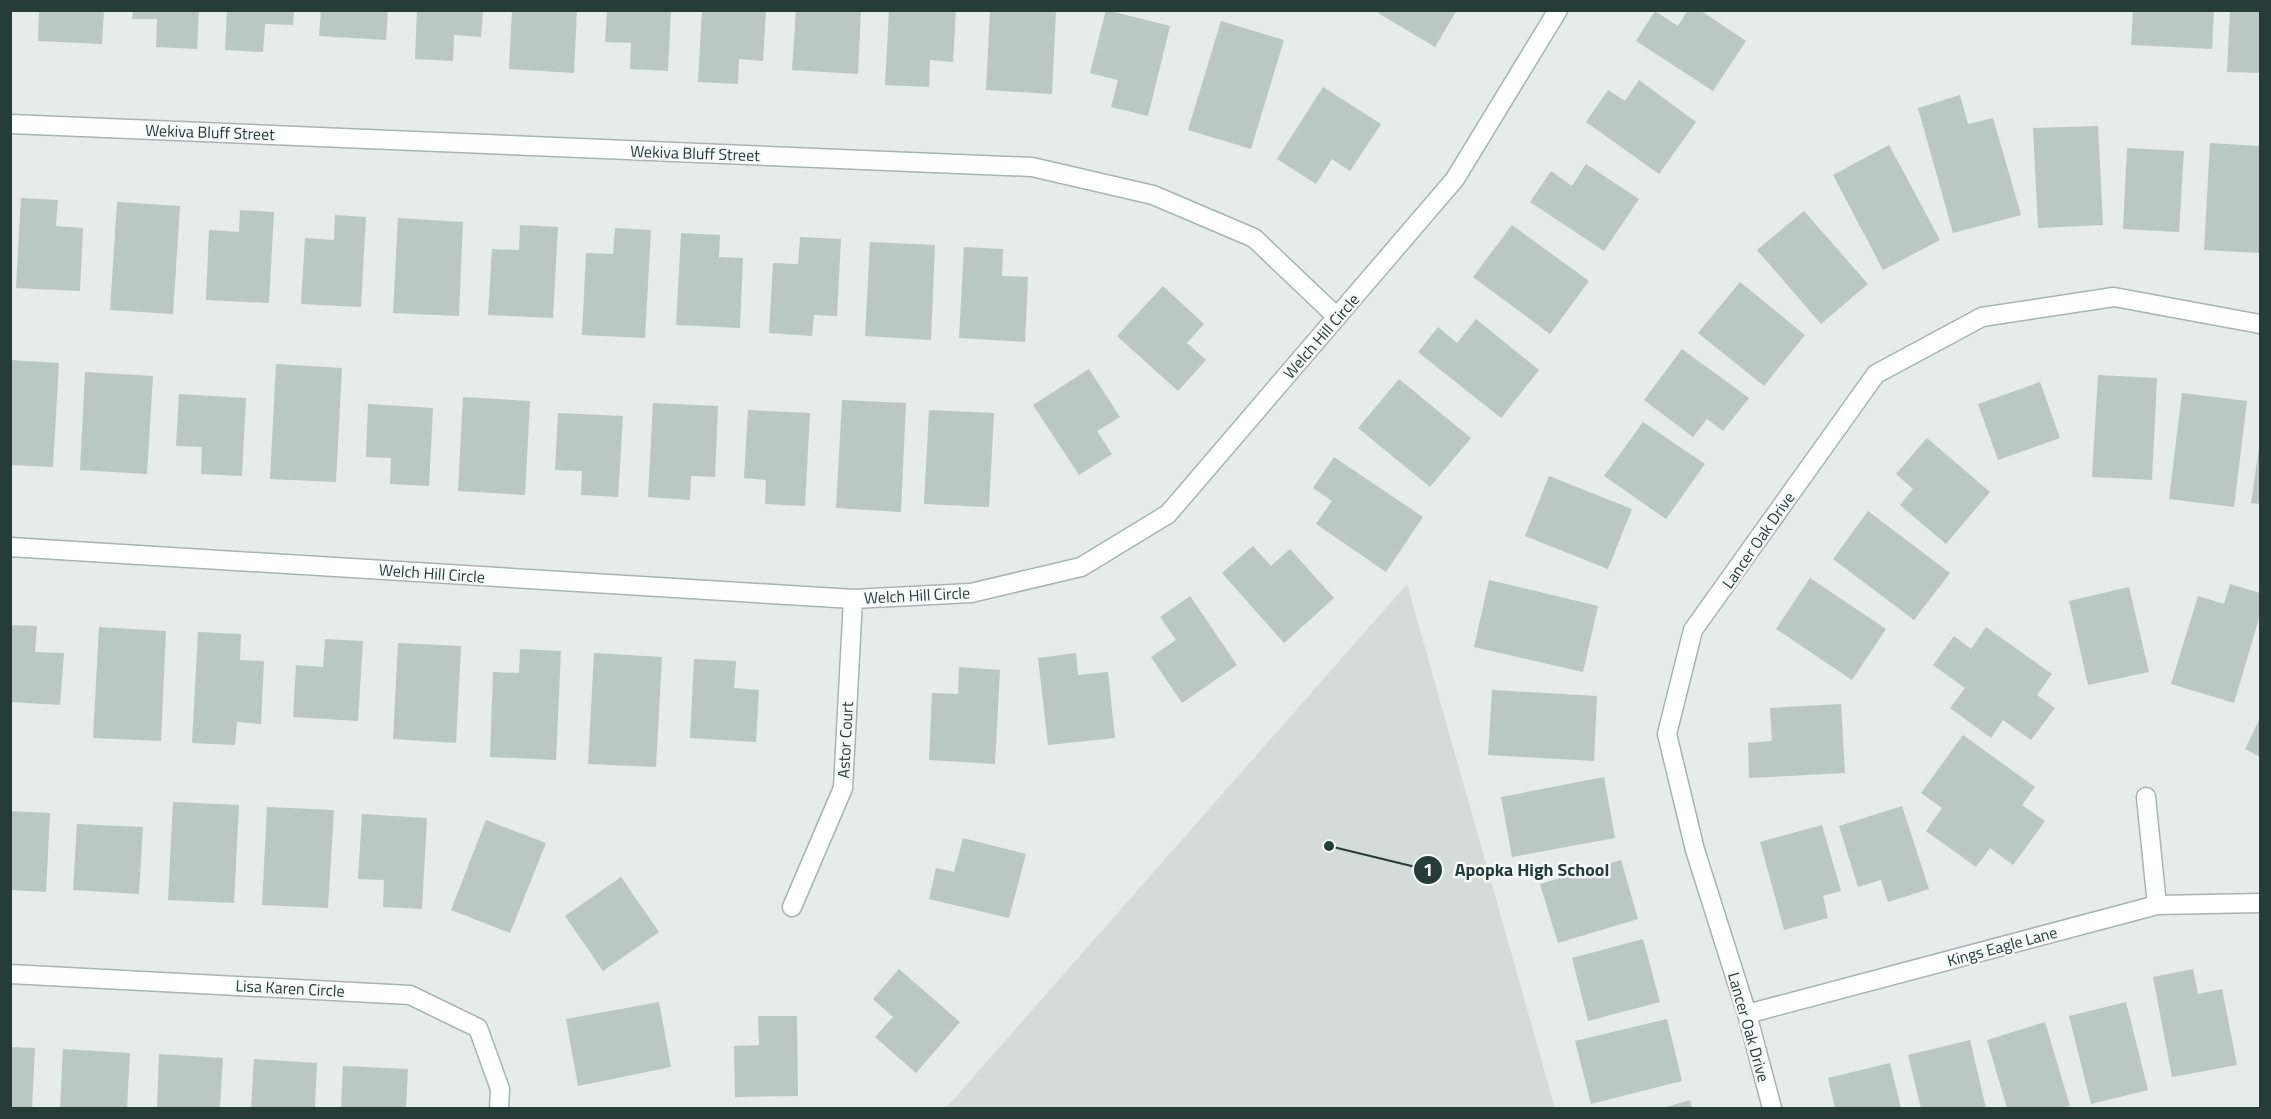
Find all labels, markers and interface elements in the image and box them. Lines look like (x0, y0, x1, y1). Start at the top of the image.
street label: Wekiva Bluff Street (145, 118, 276, 146)
street label: Wekiva Bluff Street (630, 139, 761, 167)
street label: Welch Hill Circle (1277, 288, 1365, 384)
street label: Lancer Oak Drive (1716, 487, 1800, 593)
street label: Welch Hill Circle (378, 557, 486, 589)
street label: Welch Hill Circle (863, 580, 971, 610)
street label: Astor Court (831, 701, 859, 779)
callout: Apopka High School (1413, 852, 1621, 888)
text: 1 (1423, 856, 1433, 883)
text: Apopka High School (1455, 856, 1609, 883)
street label: Kings Eagle Lane (1944, 920, 2060, 972)
street label: Lancer Oak Drive (1722, 969, 1776, 1085)
street label: Lisa Karen Circle (235, 973, 345, 1003)

